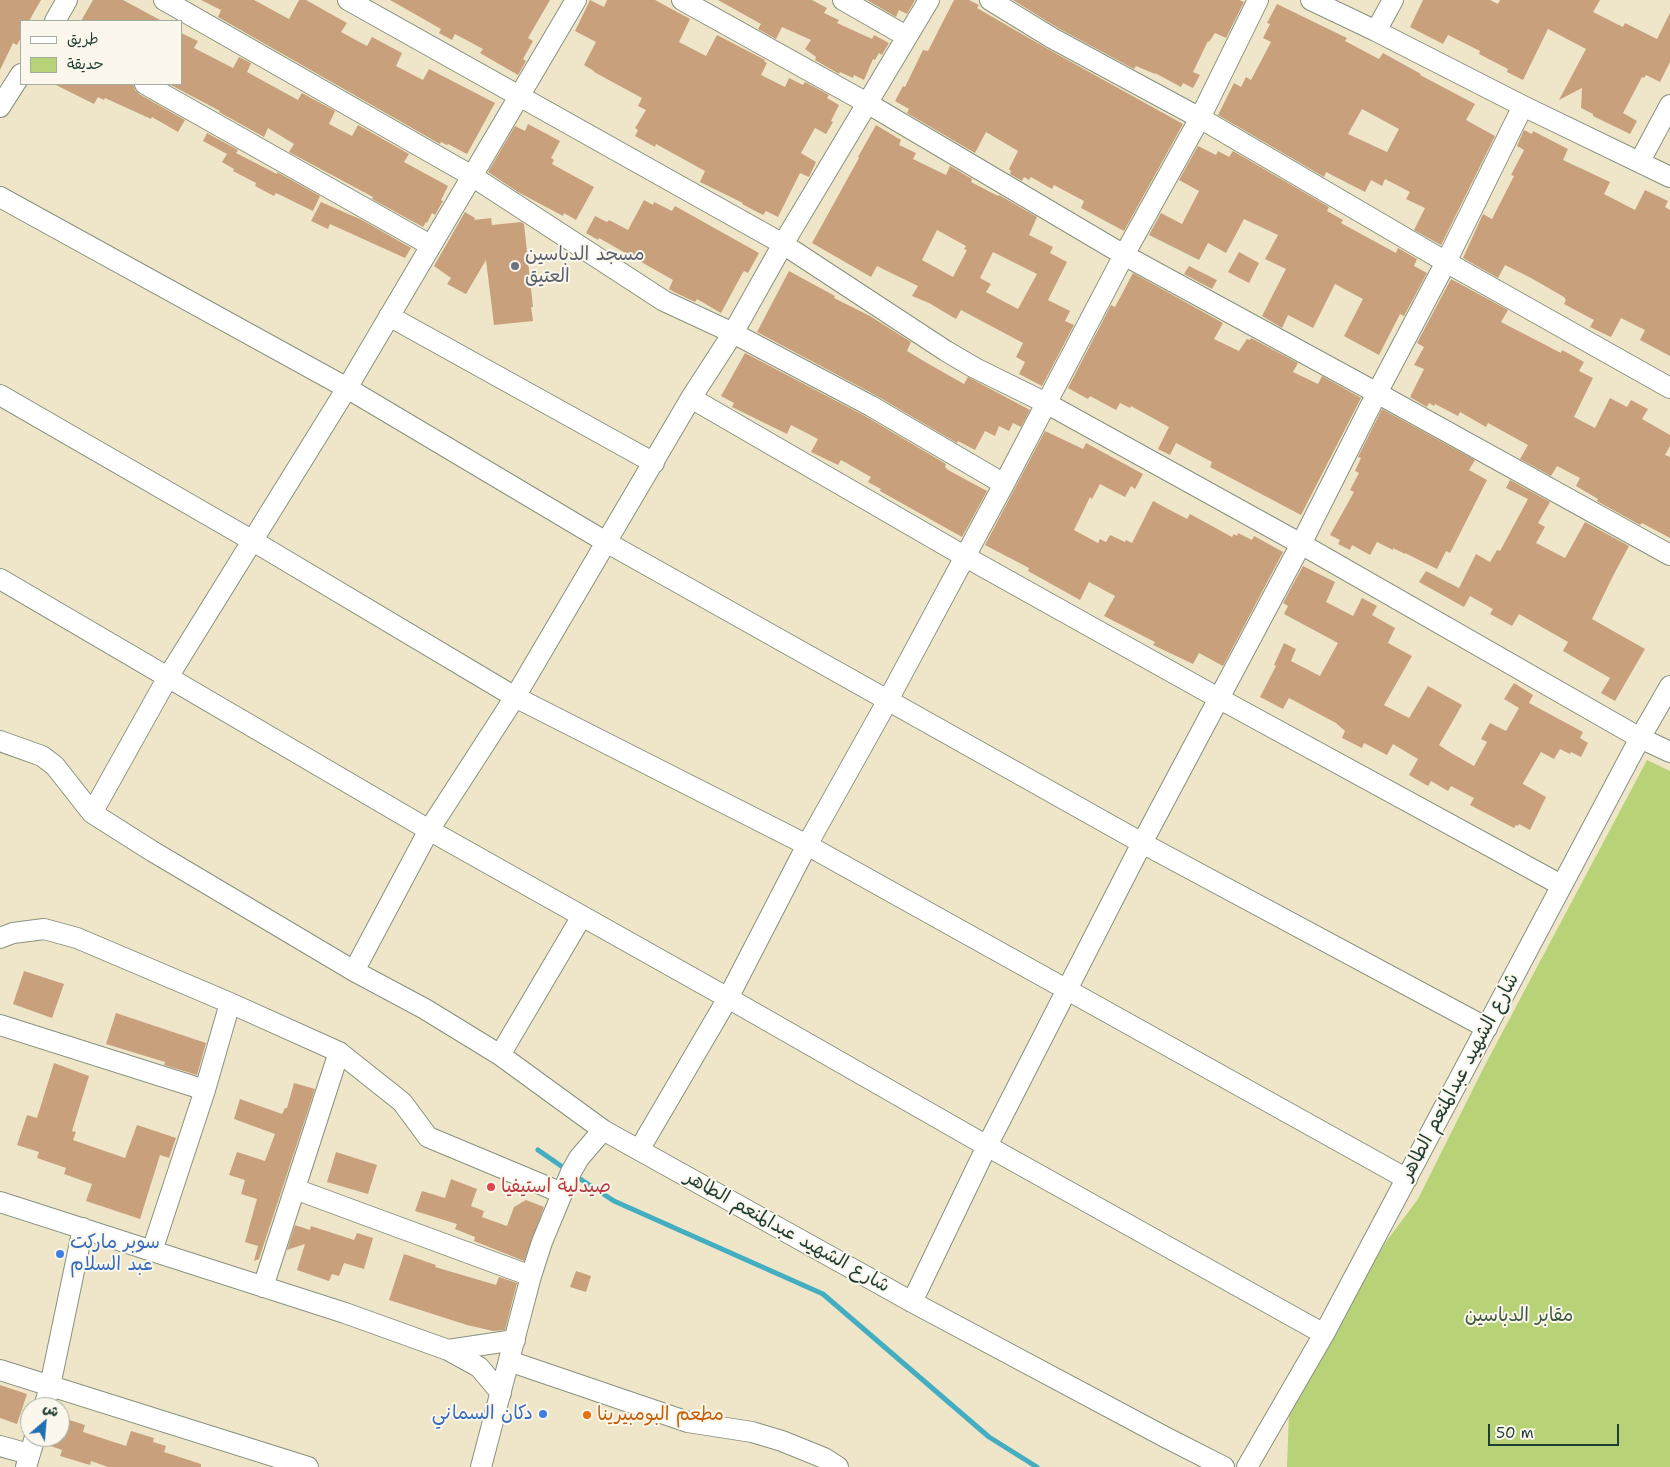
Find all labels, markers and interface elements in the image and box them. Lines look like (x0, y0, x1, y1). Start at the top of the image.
legend (20, 20, 182, 85)
text: طريق (67, 29, 99, 49)
text: حديقة (67, 54, 104, 74)
place label: مسجد الدباسين العتيق (525, 244, 645, 288)
marker: مسجد الدباسين العتيق (509, 260, 521, 272)
street label: شارع الشهيد عبدالمنعم الطاهر (1396, 970, 1524, 1184)
street label: شارع الشهيد عبدالمنعم الطاهر (680, 1166, 894, 1298)
place label: صيدلية استيفيا (501, 1176, 611, 1198)
marker: صيدلية استيفيا (485, 1181, 497, 1193)
place label: سوبر ماركت عبد السلام (70, 1232, 160, 1276)
marker: سوبر ماركت عبد السلام (54, 1248, 66, 1260)
park label: مقابر الدباسين (1465, 1305, 1573, 1327)
north arrow (20, 1397, 70, 1447)
text: ش (40, 1398, 62, 1421)
place label: دكان السماني (432, 1403, 533, 1425)
place label: مطعم البومبيرينا (597, 1404, 724, 1426)
marker: دكان السماني (537, 1408, 549, 1420)
marker: مطعم البومبيرينا (581, 1409, 593, 1421)
scale bar (1490, 1414, 1621, 1446)
text: 50 m (1496, 1423, 1534, 1443)

